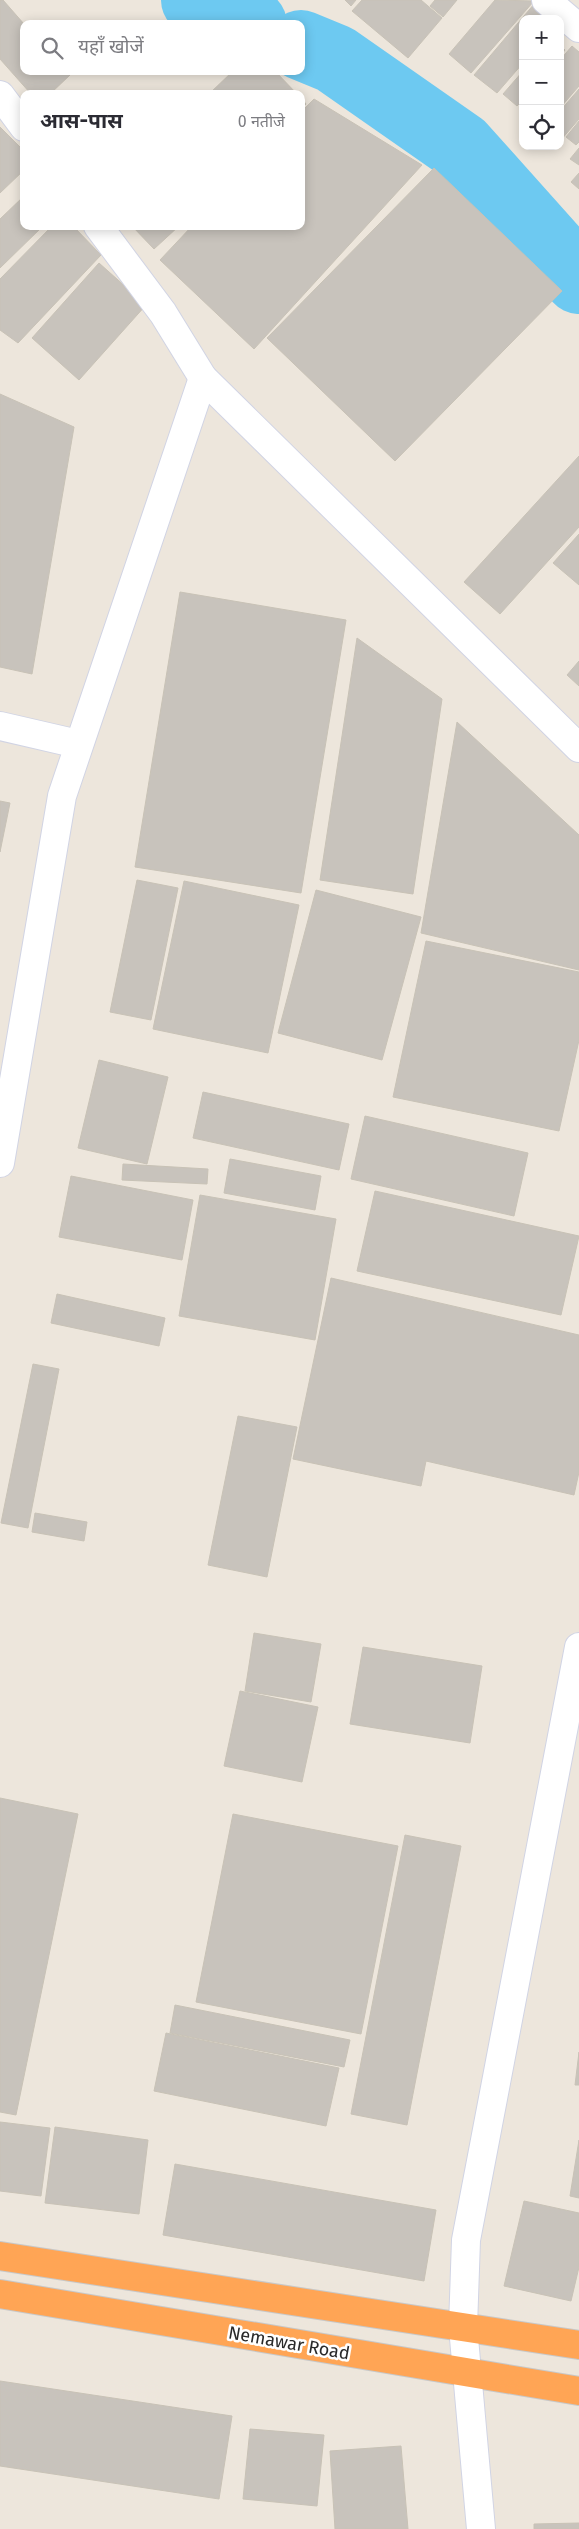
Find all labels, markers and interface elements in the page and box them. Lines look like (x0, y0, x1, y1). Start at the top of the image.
map controls (519, 15, 564, 150)
button: + (519, 15, 564, 60)
search box (20, 20, 305, 75)
icon: search (38, 34, 66, 62)
text: यहाँ खोजें (78, 35, 144, 58)
button: − (519, 60, 564, 105)
button: locate (519, 105, 564, 150)
text: आस-पास (40, 108, 123, 134)
text: 0 नतीजे (238, 112, 285, 131)
street label: Nemawar Road (227, 2321, 351, 2365)

